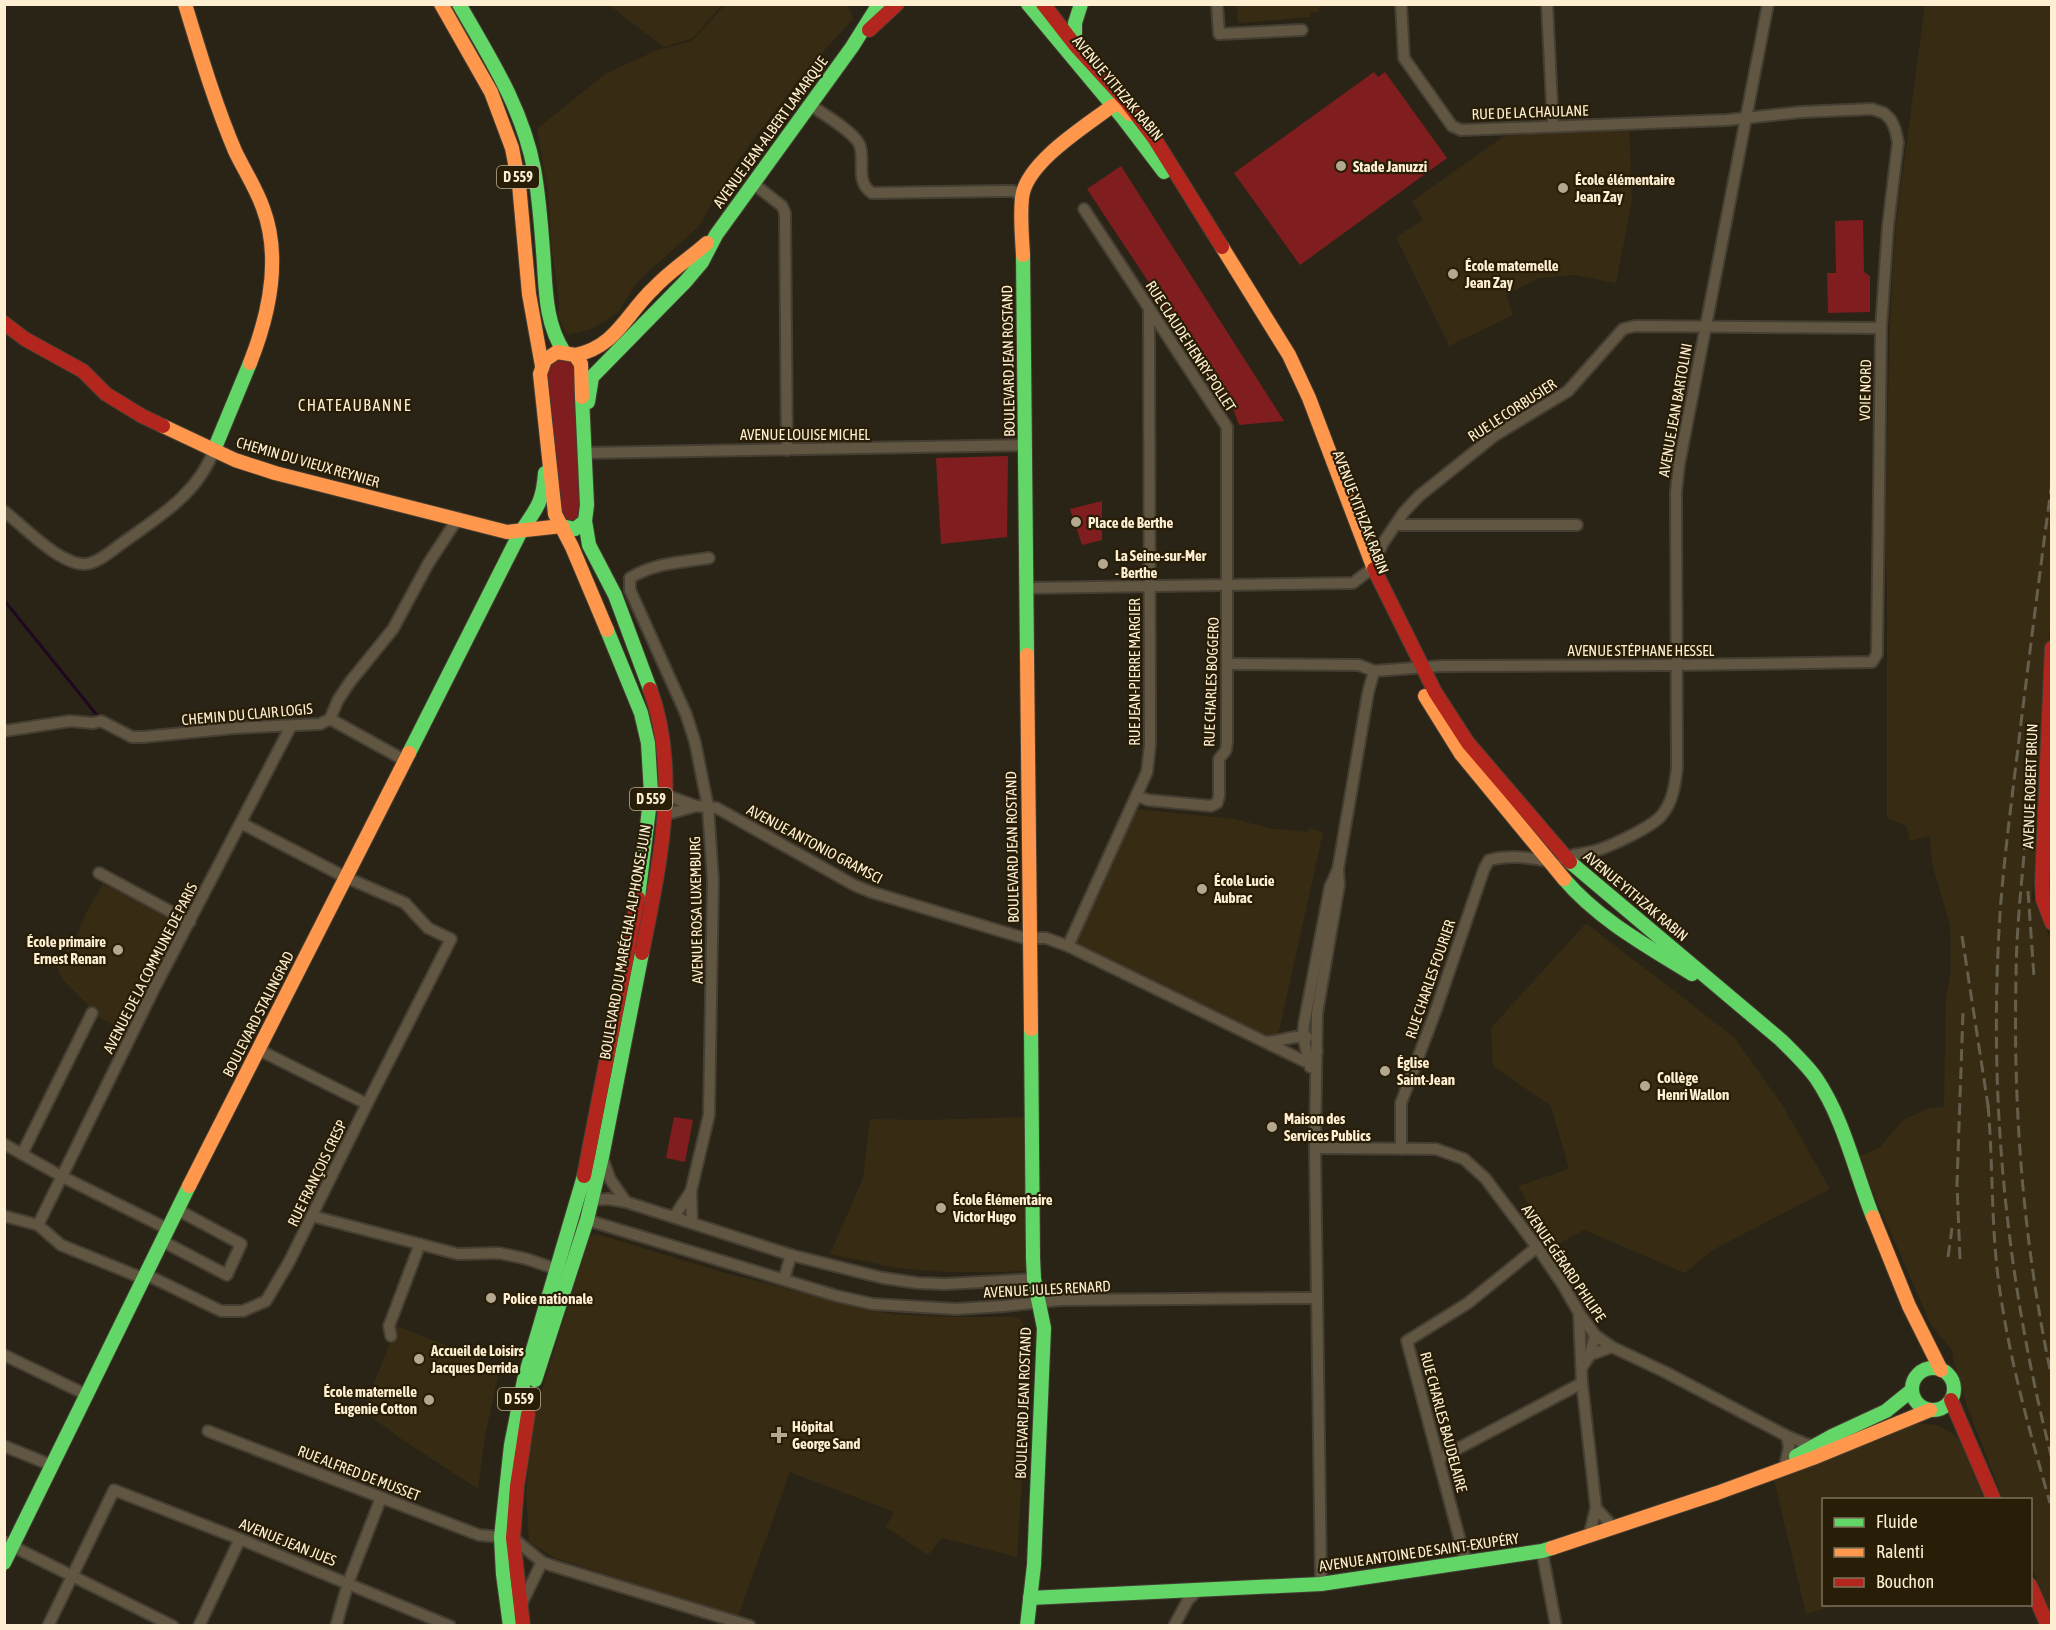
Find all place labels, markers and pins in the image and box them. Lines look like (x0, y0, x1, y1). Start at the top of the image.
place label: Stade Januzzi (1353, 158, 1427, 175)
marker: Stade Januzzi (1334, 159, 1348, 173)
place label: École élémentaire Jean Zay (1574, 171, 1675, 205)
marker: École élémentaire Jean Zay (1556, 181, 1570, 195)
place label: École maternelle Jean Zay (1464, 257, 1559, 291)
marker: École maternelle Jean Zay (1446, 267, 1460, 281)
place label: Place de Berthe (1088, 514, 1173, 531)
marker: Place de Berthe (1069, 515, 1083, 529)
place label: La Seine-sur-Mer - Berthe (1115, 547, 1207, 581)
marker: La Seine-sur-Mer - Berthe (1096, 557, 1110, 571)
place label: École Lucie Aubrac (1213, 872, 1275, 906)
marker: École Lucie Aubrac (1195, 882, 1209, 896)
place label: École primaire Ernest Renan (27, 933, 106, 967)
marker: École primaire Ernest Renan (111, 943, 125, 957)
place label: Église Saint-Jean (1397, 1054, 1455, 1088)
marker: Église Saint-Jean (1378, 1064, 1392, 1078)
place label: Collège Henri Wallon (1657, 1069, 1729, 1103)
marker: Collège Henri Wallon (1638, 1079, 1652, 1093)
place label: Maison des Services Publics (1284, 1110, 1372, 1144)
marker: Maison des Services Publics (1265, 1120, 1279, 1134)
place label: École Élémentaire Victor Hugo (952, 1191, 1053, 1225)
marker: École Élémentaire Victor Hugo (934, 1201, 948, 1215)
place label: Police nationale (503, 1290, 593, 1307)
marker: Police nationale (484, 1291, 498, 1305)
place label: Accueil de Loisirs Jacques Derrida (430, 1342, 524, 1376)
marker: Accueil de Loisirs Jacques Derrida (412, 1352, 426, 1366)
place label: École maternelle Eugenie Cotton (323, 1383, 417, 1417)
marker: École maternelle Eugenie Cotton (422, 1393, 436, 1407)
place label: Hôpital George Sand (792, 1418, 860, 1452)
marker: Hôpital George Sand (770, 1426, 788, 1444)

